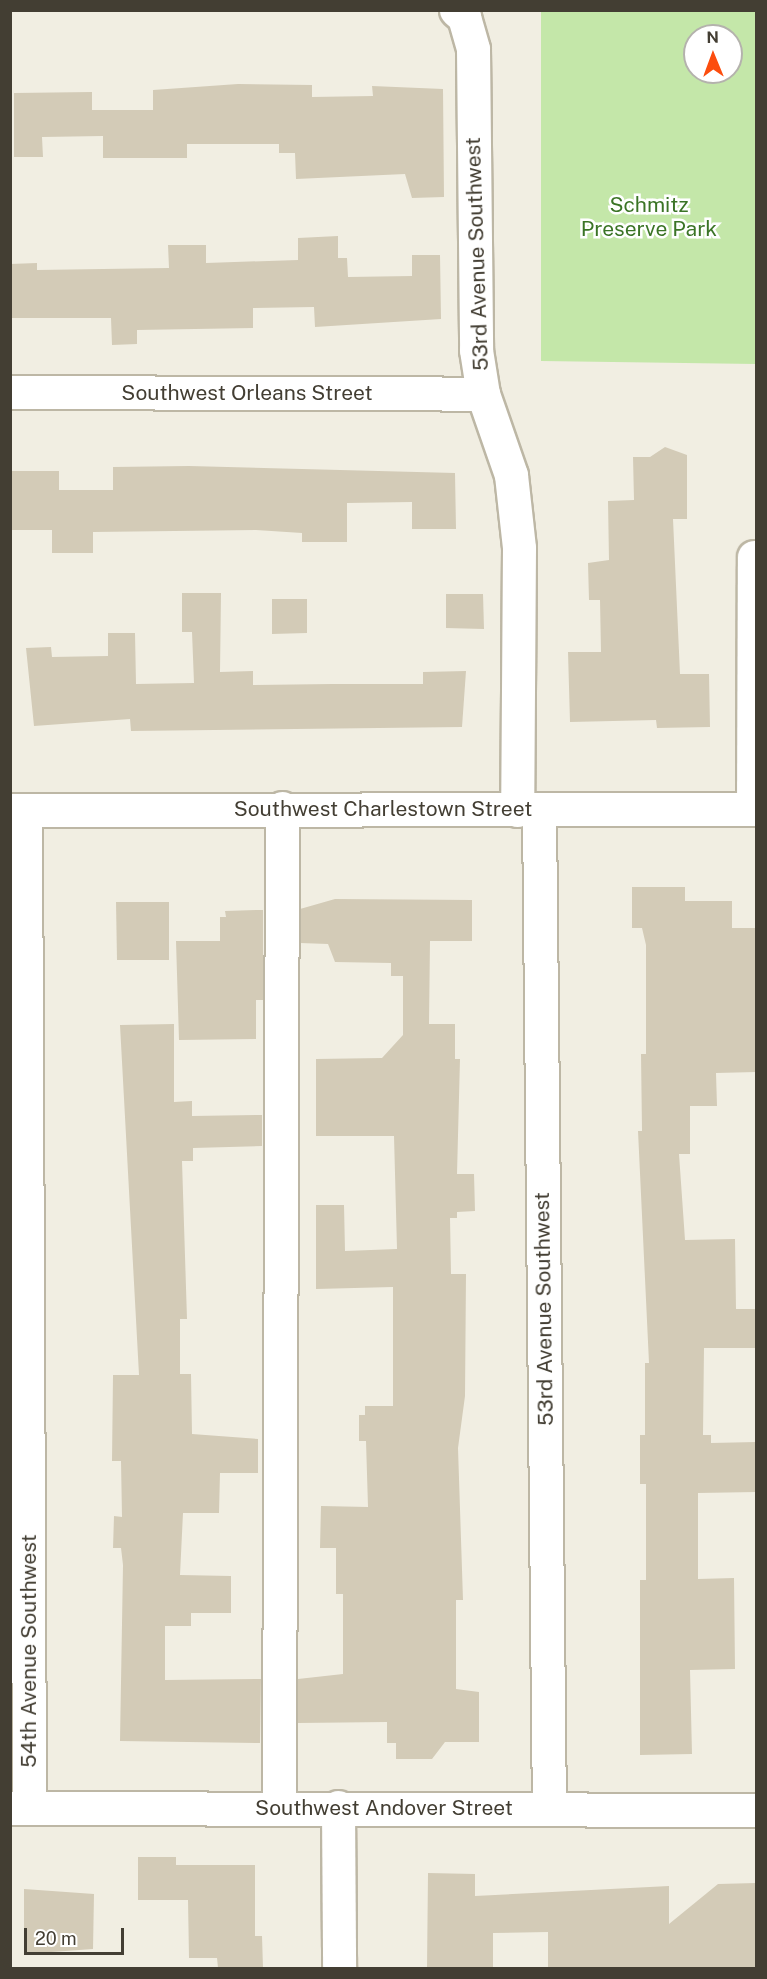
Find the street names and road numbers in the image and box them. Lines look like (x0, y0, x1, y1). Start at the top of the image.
street label: 53rd Avenue Southwest (460, 137, 494, 371)
street label: Southwest Orleans Street (121, 380, 373, 406)
street label: Southwest Charlestown Street (234, 796, 532, 822)
street label: 53rd Avenue Southwest (529, 1192, 559, 1426)
street label: 54th Avenue Southwest (16, 1534, 42, 1768)
street label: Southwest Andover Street (255, 1795, 513, 1821)

